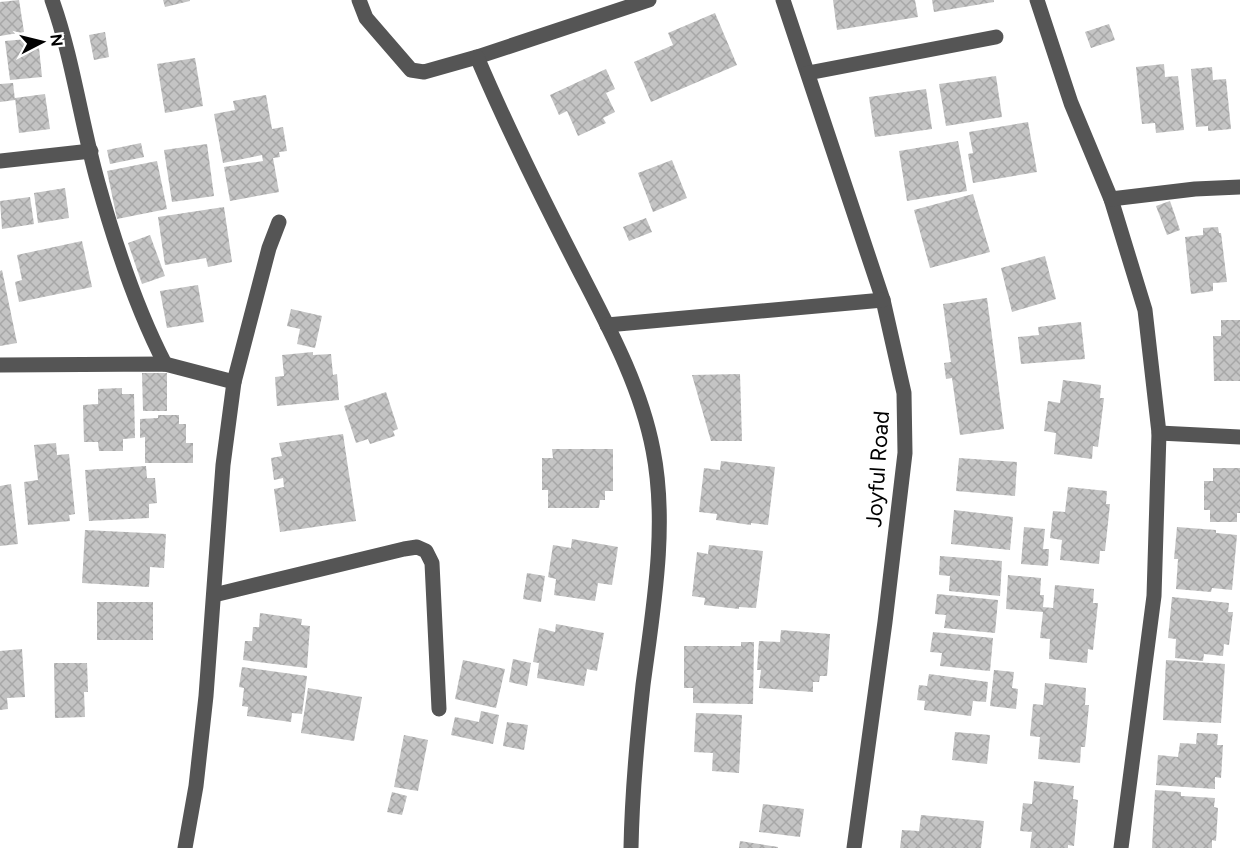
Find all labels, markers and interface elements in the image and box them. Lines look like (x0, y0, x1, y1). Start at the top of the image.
north arrow (12, 12, 72, 72)
text: N (46, 33, 67, 48)
street label: Joyful Road (860, 410, 895, 528)

